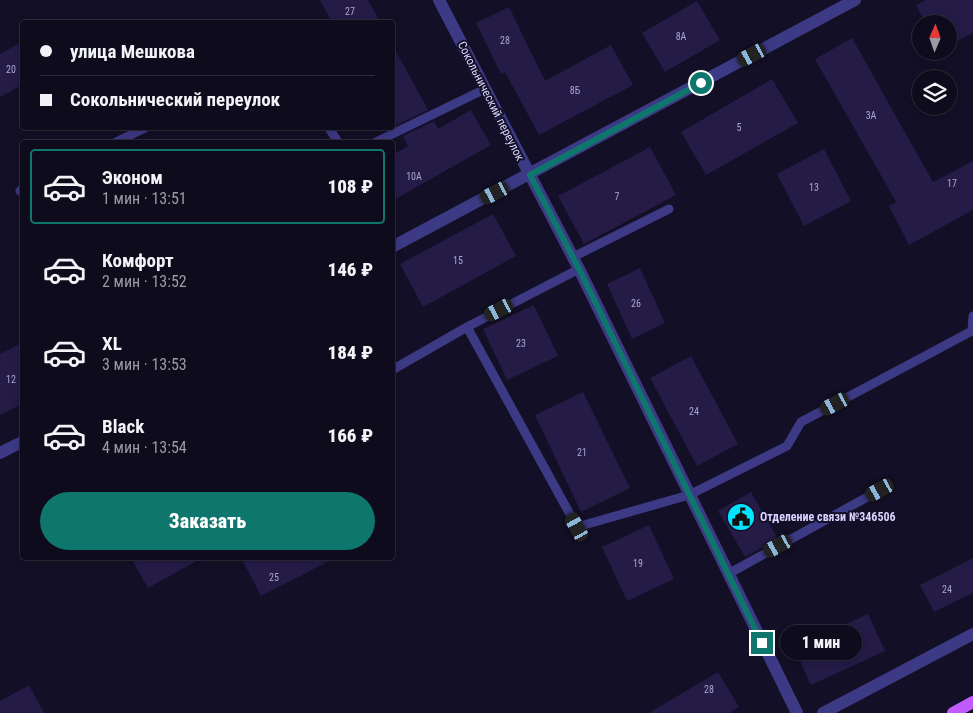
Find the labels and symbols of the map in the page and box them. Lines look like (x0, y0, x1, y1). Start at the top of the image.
house number: 27 (345, 6, 355, 17)
north arrow (912, 15, 958, 60)
house number: 8А (676, 31, 687, 42)
house number: 28 (500, 35, 510, 46)
street label: Сокольнический переулок (455, 39, 527, 163)
car (735, 41, 768, 69)
house number: 20 (6, 64, 16, 75)
route start (690, 72, 712, 94)
house number: 8Б (570, 85, 581, 96)
house number: 3А (866, 110, 877, 121)
house number: 5 (737, 122, 742, 133)
house number: 10А (406, 171, 422, 182)
house number: 17 (947, 178, 957, 189)
car (478, 180, 511, 206)
house number: 13 (809, 182, 819, 193)
house number: 7 (615, 191, 620, 202)
house number: 15 (453, 255, 463, 266)
car (482, 297, 515, 323)
house number: 26 (631, 298, 641, 309)
house number: 23 (516, 338, 526, 349)
house number: 12 (6, 374, 16, 385)
car (818, 390, 851, 418)
house number: 24 (689, 406, 699, 417)
house number: 21 (577, 447, 587, 458)
car (863, 476, 896, 504)
public building icon: Отделение связи №346506 (726, 502, 756, 532)
car (563, 510, 590, 544)
place label: Отделение связи №346506 (760, 510, 896, 524)
car (761, 532, 794, 560)
house number: 19 (633, 558, 643, 569)
house number: 25 (269, 572, 279, 583)
house number: 24 (942, 584, 952, 595)
callout: 1 мин (780, 626, 862, 660)
route end (751, 632, 773, 654)
house number: 28 (704, 684, 714, 695)

